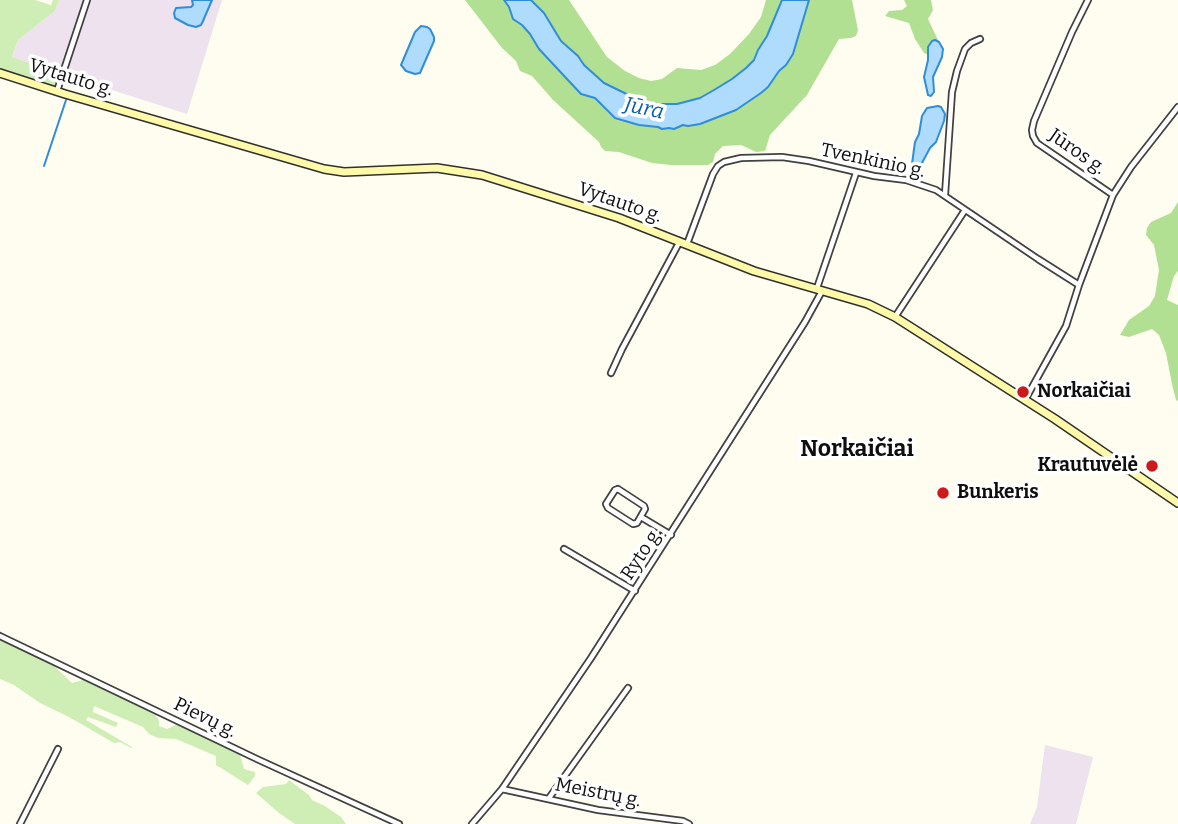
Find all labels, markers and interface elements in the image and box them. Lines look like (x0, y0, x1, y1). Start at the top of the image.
street label: Vytauto g. (26, 54, 116, 102)
water label: Jūra (622, 93, 666, 125)
street label: Jūros g. (1044, 124, 1110, 180)
street label: Tvenkinio g. (819, 139, 927, 183)
street label: Vytauto g. (575, 178, 665, 228)
place label: Norkaičiai (1037, 381, 1131, 403)
marker: Norkaičiai (1015, 384, 1031, 400)
district label: Norkaičiai (800, 436, 914, 464)
place label: Krautuvėlė (1037, 455, 1138, 477)
marker: Krautuvėlė (1144, 458, 1160, 474)
place label: Bunkeris (957, 482, 1039, 504)
marker: Bunkeris (935, 485, 951, 501)
street label: Ryto g. (617, 523, 667, 585)
street label: Pievų g. (170, 693, 240, 743)
street label: Meistrų g. (553, 773, 643, 813)

